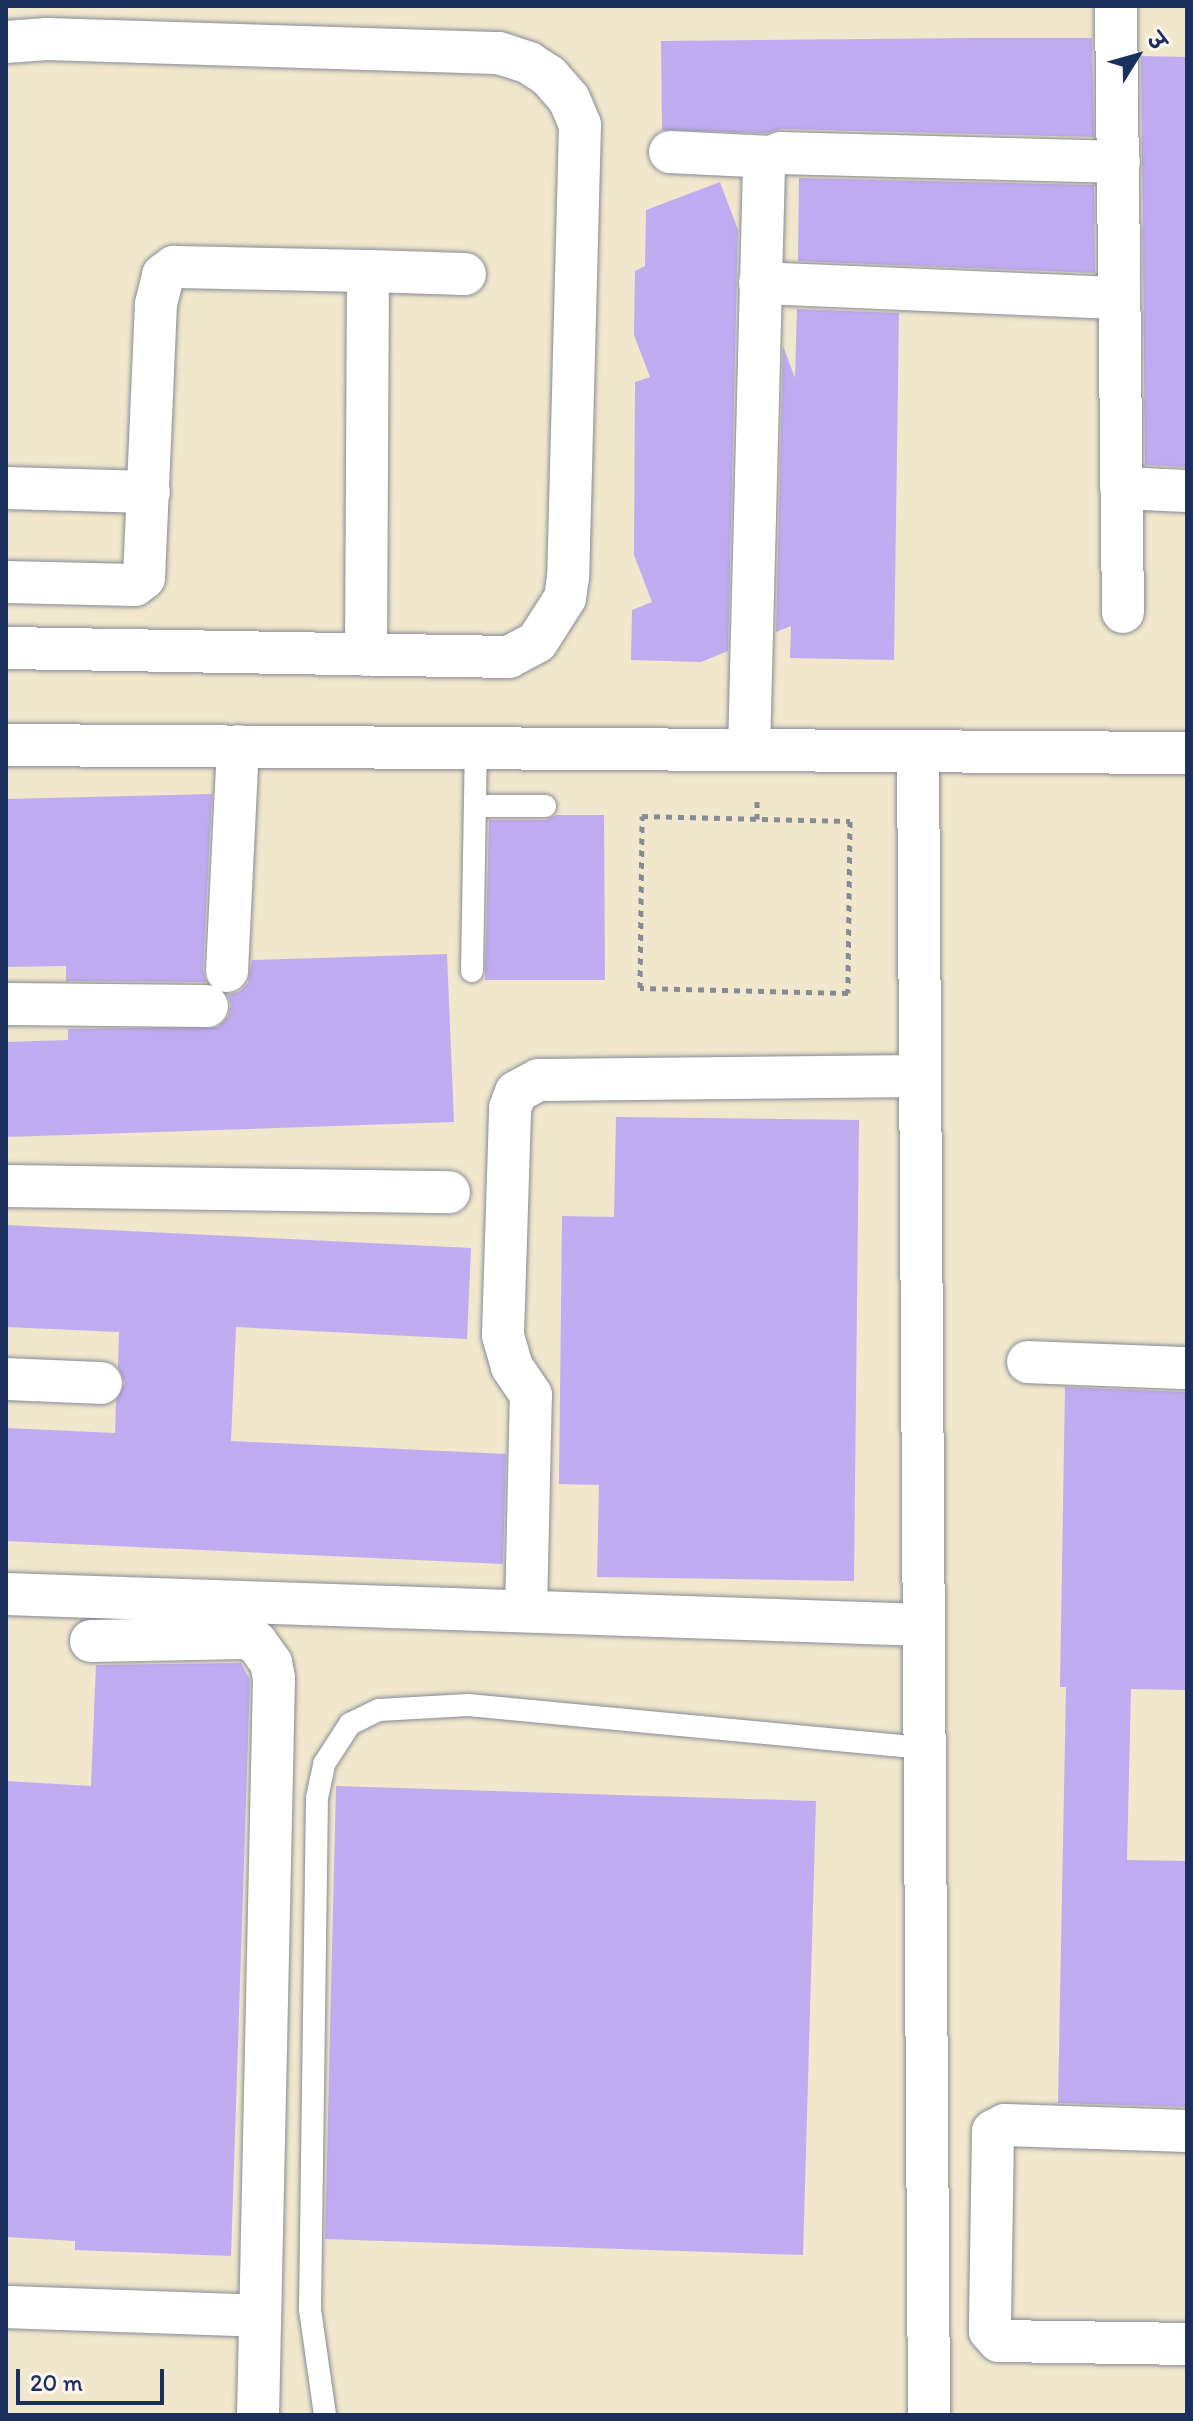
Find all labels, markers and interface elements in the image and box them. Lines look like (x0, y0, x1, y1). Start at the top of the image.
north arrow (1097, 16, 1177, 96)
text: उ (1141, 27, 1172, 55)
scale bar (20, 2353, 168, 2403)
text: 20 m (30, 2368, 83, 2397)

